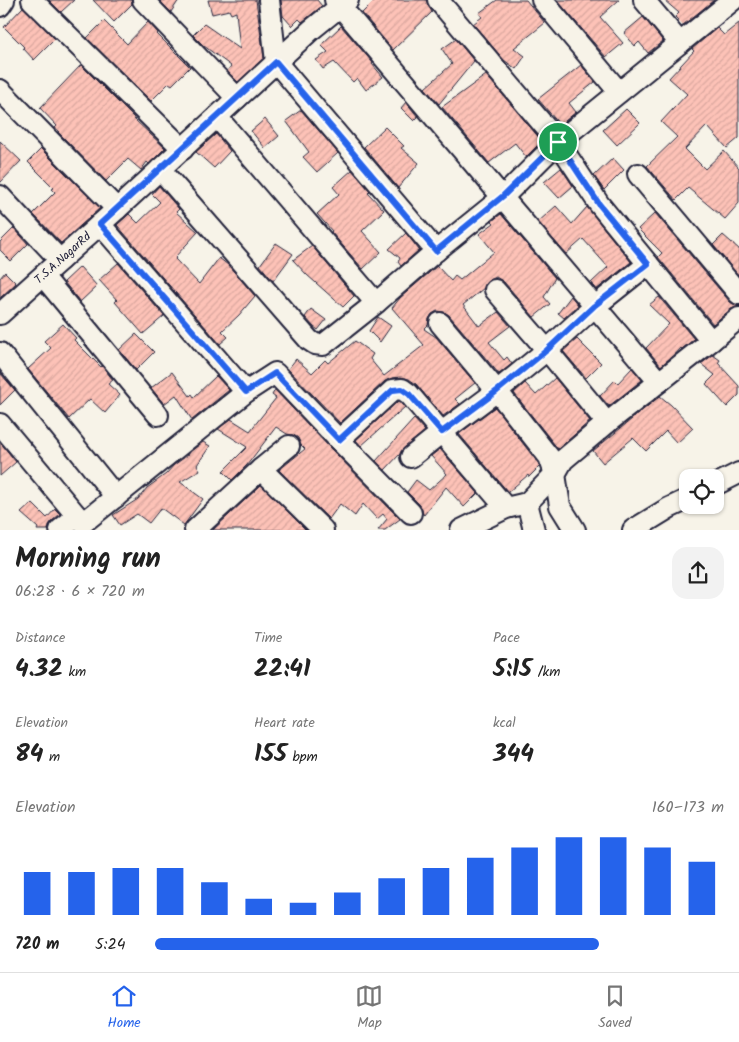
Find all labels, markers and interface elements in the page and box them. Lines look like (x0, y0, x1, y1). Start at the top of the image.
pin (537, 121, 579, 163)
icon: arrive (544, 128, 572, 156)
street label: T.S.A.NagarRd (30, 227, 96, 289)
map controls (679, 469, 724, 514)
button: locate (679, 469, 724, 514)
text: Morning run (15, 537, 161, 582)
button: share (672, 547, 724, 599)
text: 06:28 · 6 × 720 m (15, 579, 145, 604)
text: Distance (15, 627, 65, 649)
text: Time (254, 627, 282, 649)
text: Pace (493, 627, 520, 649)
text: 4.32 (15, 649, 63, 689)
text: 22:41 (254, 649, 310, 689)
text: 5:15 (493, 649, 532, 689)
text: km (63, 661, 86, 683)
text: /km (532, 661, 560, 683)
text: Elevation (15, 712, 68, 734)
text: Heart rate (254, 712, 315, 734)
text: kcal (493, 712, 516, 734)
text: 84 (15, 734, 43, 774)
text: 155 (254, 734, 287, 774)
text: 344 (493, 734, 534, 774)
text: m (43, 746, 60, 768)
text: bpm (287, 746, 318, 768)
text: Elevation (15, 795, 76, 820)
text: 160–173 m (652, 795, 724, 820)
text: 720 m (15, 932, 59, 957)
text: 5:24 (95, 932, 126, 957)
tab: Home (107, 982, 141, 1034)
tab: Map (355, 982, 383, 1034)
tab: Saved (598, 982, 632, 1034)

